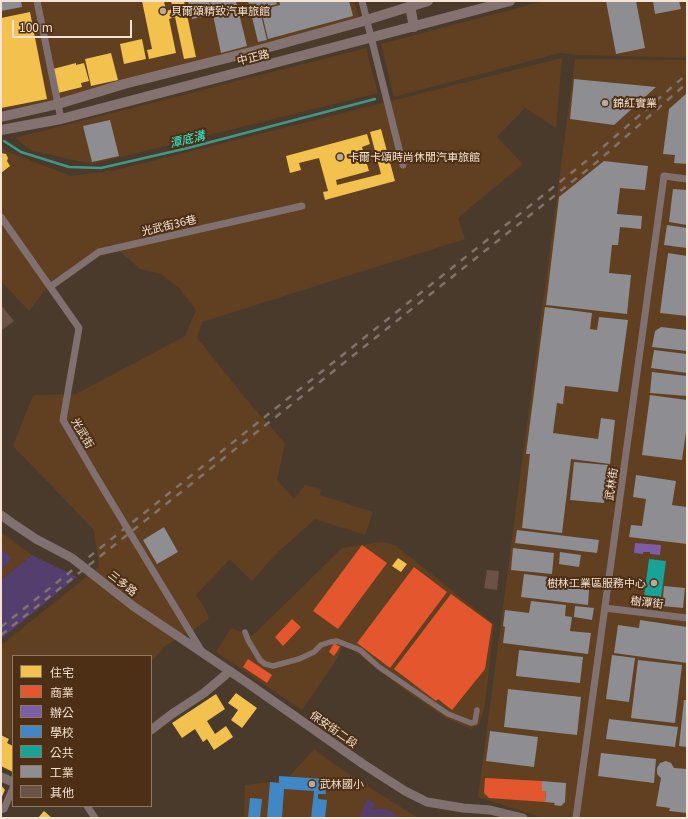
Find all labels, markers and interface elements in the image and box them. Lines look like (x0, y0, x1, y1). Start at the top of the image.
place label: 貝爾頌精致汽車旅館 (171, 4, 270, 18)
marker: 貝爾頌精致汽車旅館 (158, 6, 168, 16)
scale bar (14, 12, 134, 38)
text: 100 m (19, 18, 53, 35)
street label: 中正路 (235, 47, 271, 67)
place label: 錦紅實業 (613, 96, 657, 110)
marker: 錦紅實業 (600, 98, 610, 108)
water label: 潭底溝 (168, 128, 206, 150)
place label: 卡爾卡頌時尚休閒汽車旅館 (348, 150, 480, 164)
marker: 卡爾卡頌時尚休閒汽車旅館 (335, 152, 345, 162)
street label: 光武街36巷 (140, 212, 198, 238)
street label: 光武街 (69, 415, 97, 451)
street label: 武林街 (602, 467, 620, 501)
street label: 三多路 (106, 568, 140, 598)
place label: 樹林工業區服務中心 (547, 576, 646, 590)
marker: 樹林工業區服務中心 (649, 578, 659, 588)
street label: 樹潭街 (630, 593, 664, 611)
legend (12, 655, 152, 807)
text: 住宅 (50, 663, 74, 680)
text: 商業 (50, 683, 74, 700)
text: 辦公 (50, 703, 74, 720)
street label: 保安街二段 (308, 708, 360, 750)
text: 學校 (50, 723, 74, 740)
text: 公共 (50, 743, 74, 760)
text: 工業 (50, 763, 74, 780)
place label: 武林國小 (320, 777, 364, 791)
marker: 武林國小 (307, 779, 317, 789)
text: 其他 (50, 783, 74, 800)

